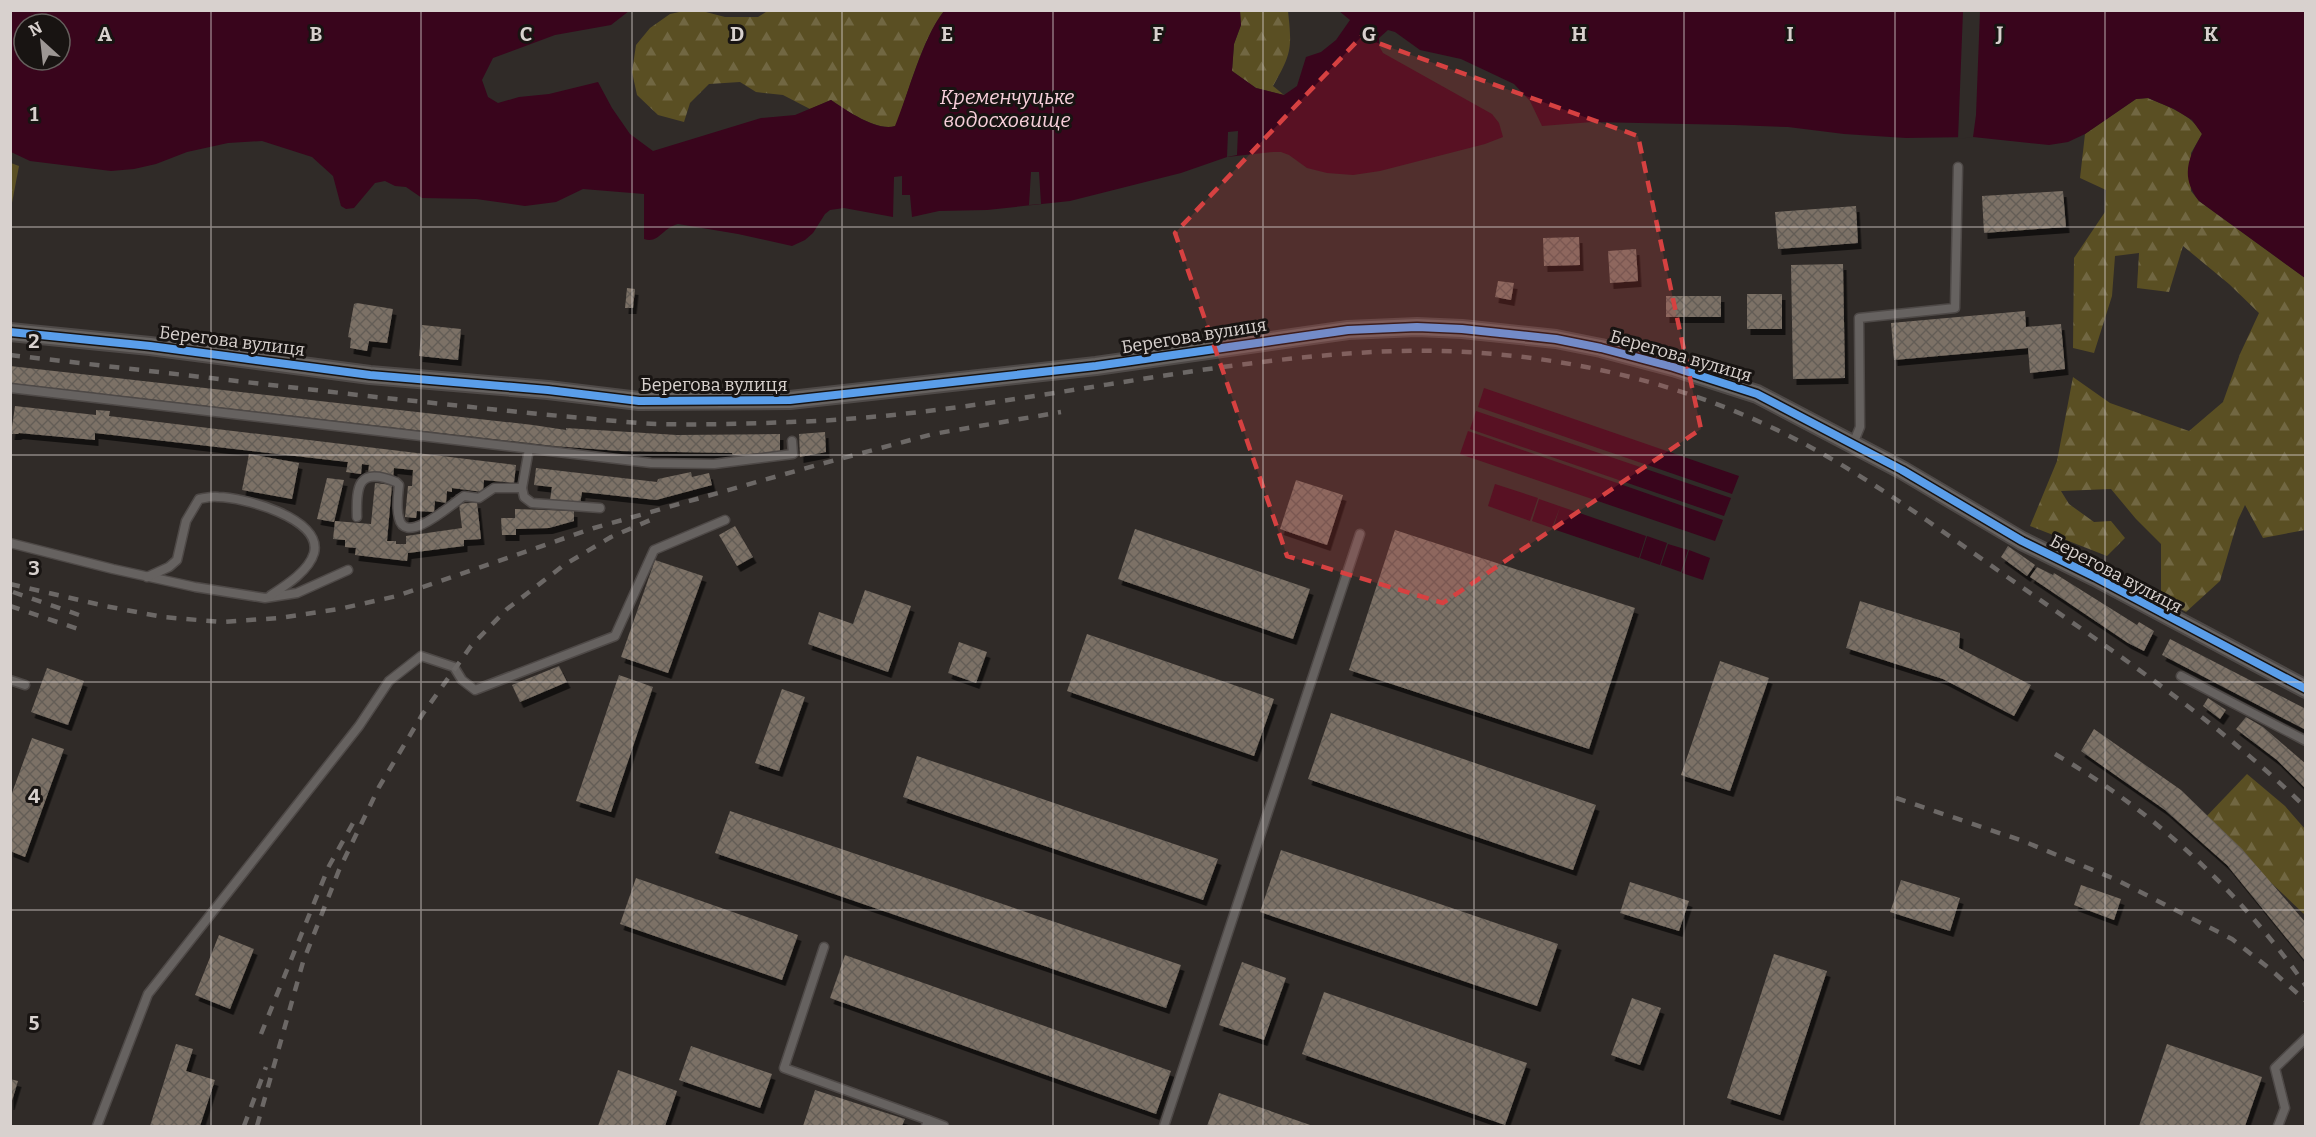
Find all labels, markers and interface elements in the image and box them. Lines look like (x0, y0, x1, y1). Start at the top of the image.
north arrow (12, 12, 72, 72)
text: N (26, 18, 45, 40)
text: A (98, 22, 113, 46)
text: B (310, 22, 323, 46)
text: C (520, 22, 532, 46)
text: D (730, 22, 744, 46)
text: E (941, 22, 953, 46)
text: F (1152, 22, 1164, 46)
text: G (1362, 22, 1376, 46)
text: H (1571, 22, 1587, 46)
text: I (1786, 22, 1794, 46)
text: J (1996, 22, 2004, 46)
text: K (2204, 22, 2219, 46)
water label: Кременчуцьке водосховище (940, 85, 1074, 132)
text: 1 (30, 102, 39, 126)
street label: Берегова вулиця (1120, 314, 1268, 358)
street label: Берегова вулиця (158, 321, 306, 361)
street label: Берегова вулиця (1607, 325, 1755, 387)
text: 2 (28, 329, 40, 353)
street label: Берегова вулиця (641, 374, 787, 396)
street label: Берегова вулиця (2046, 530, 2186, 618)
text: 3 (28, 556, 40, 580)
text: 4 (28, 784, 40, 808)
text: 5 (29, 1011, 40, 1035)

